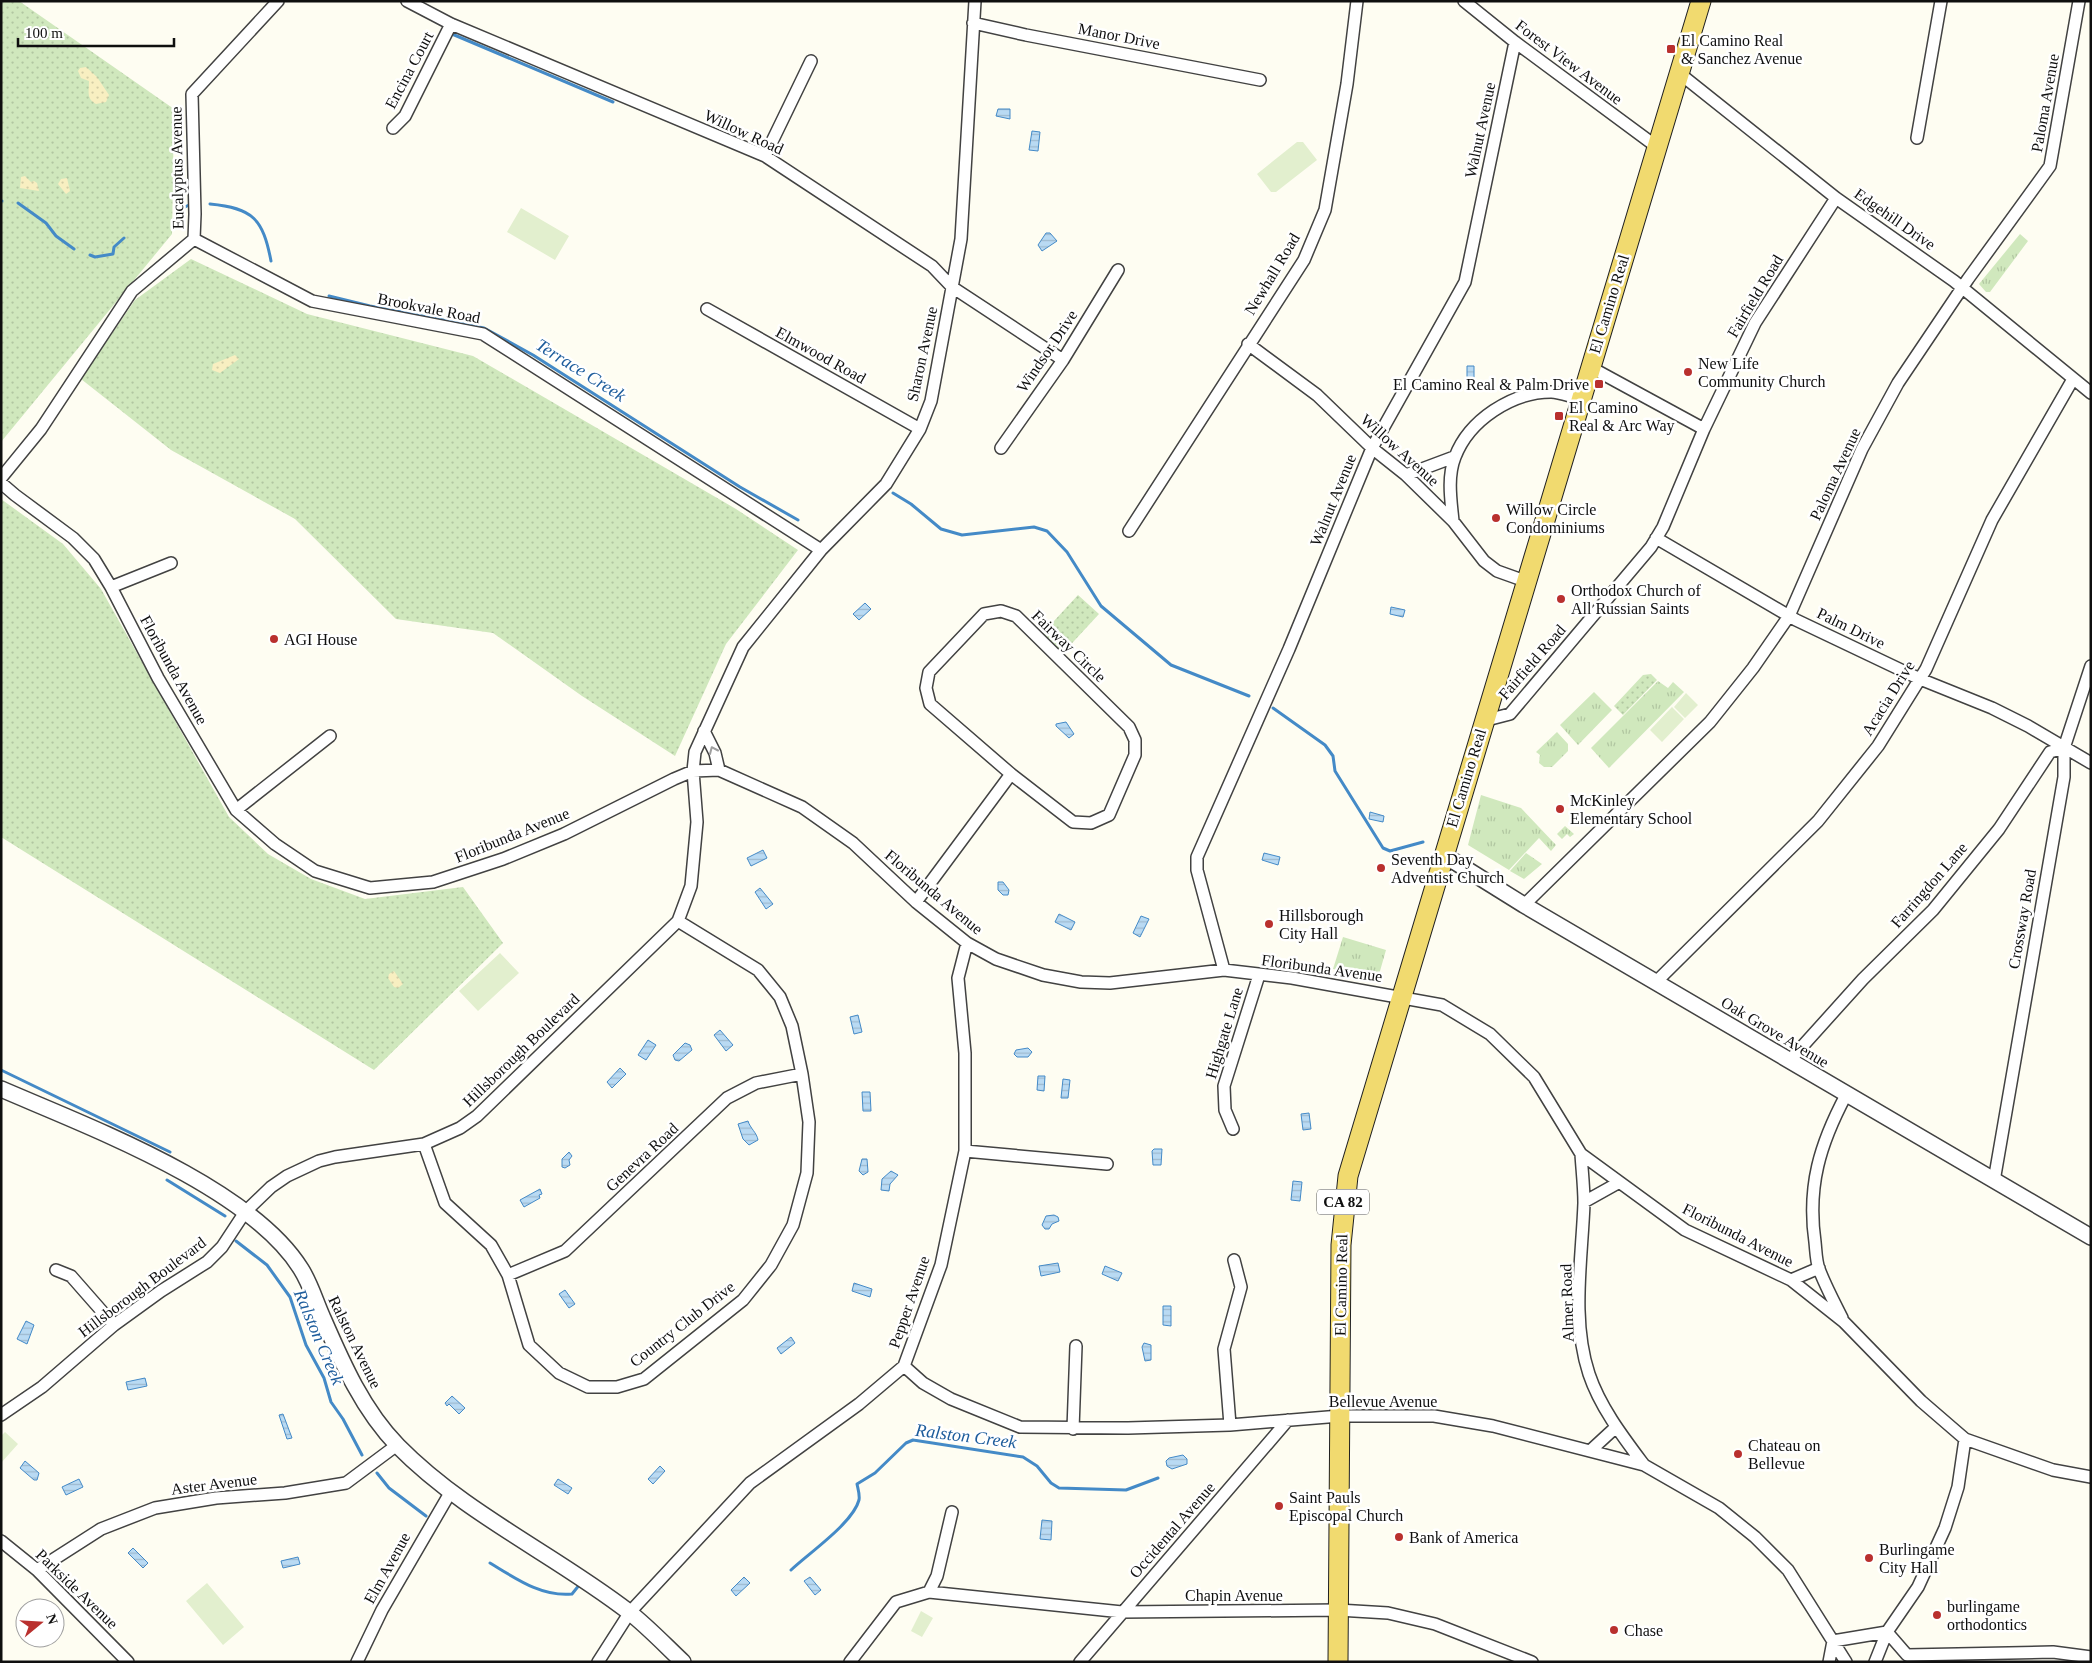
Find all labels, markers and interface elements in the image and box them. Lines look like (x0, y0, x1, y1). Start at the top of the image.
scale bar (18, 15, 174, 47)
street label: Forest View Avenue (1512, 16, 1626, 108)
street label: Manor Drive (1077, 20, 1161, 52)
text: 100 m (25, 25, 63, 41)
street label: Encina Court (382, 28, 437, 111)
place label: El Camino Real & Sanchez Avenue (1681, 32, 1802, 67)
marker: El Camino Real & Sanchez Avenue (1665, 43, 1677, 55)
street label: Paloma Avenue (2028, 52, 2062, 154)
street label: Walnut Avenue (1462, 81, 1498, 179)
street label: Eucalyptus Avenue (167, 106, 188, 230)
street label: Willow Road (702, 106, 786, 158)
street label: Edgehill Drive (1851, 185, 1939, 254)
street label: Newhall Road (1241, 230, 1303, 318)
street label: El Camino Real (1586, 252, 1632, 355)
street label: Fairfield Road (1724, 252, 1786, 340)
street label: Brookvale Road (376, 290, 482, 326)
street label: Sharon Avenue (904, 305, 940, 403)
street label: Windsor Drive (1013, 307, 1081, 395)
street label: Elmwood Road (773, 323, 869, 387)
water label: Terrace Creek (532, 334, 630, 406)
place label: New Life Community Church (1698, 355, 1826, 391)
marker: New Life Community Church (1682, 366, 1694, 378)
place label: El Camino Real & Palm Drive (1393, 376, 1589, 393)
marker: El Camino Real & Palm Drive (1593, 378, 1605, 390)
place label: El Camino Real & Arc Way (1569, 399, 1675, 435)
marker: El Camino Real & Arc Way (1553, 410, 1565, 422)
street label: Willow Avenue (1358, 411, 1442, 489)
street label: Paloma Avenue (1806, 425, 1864, 523)
street label: Walnut Avenue (1307, 452, 1359, 548)
place label: Willow Circle Condominiums (1506, 501, 1605, 536)
marker: Willow Circle Condominiums (1490, 512, 1502, 524)
place label: Orthodox Church of All Russian Saints (1571, 582, 1701, 617)
marker: Orthodox Church of All Russian Saints (1555, 593, 1567, 605)
street label: Palm Drive (1814, 604, 1888, 652)
street label: Fairway Circle (1028, 607, 1109, 686)
street label: Floribunda Avenue (137, 613, 211, 727)
street label: Fairfield Road (1495, 621, 1569, 703)
place label: AGI House (284, 631, 357, 648)
marker: AGI House (268, 633, 280, 645)
street label: Acacia Drive (1858, 658, 1918, 738)
street label: El Camino Real (1443, 726, 1489, 829)
one-way arrow (708, 746, 719, 755)
place label: McKinley Elementary School (1570, 792, 1693, 828)
marker: McKinley Elementary School (1554, 803, 1566, 815)
street label: Floribunda Avenue (452, 804, 572, 866)
street label: Farringdon Lane (1887, 839, 1971, 932)
street label: Floribunda Avenue (882, 846, 986, 938)
place label: Seventh Day Adventist Church (1391, 851, 1504, 886)
marker: Seventh Day Adventist Church (1375, 862, 1387, 874)
street label: Crossway Road (2005, 868, 2040, 970)
place label: Hillsborough City Hall (1279, 907, 1363, 943)
marker: Hillsborough City Hall (1263, 918, 1275, 930)
street label: Floribunda Avenue (1260, 951, 1384, 985)
street label: Highgate Lane (1202, 985, 1247, 1081)
street label: Hillsborough Boulevard (459, 990, 583, 1111)
street label: Oak Grove Avenue (1718, 993, 1832, 1071)
street label: Genevra Road (603, 1119, 681, 1195)
road number: CA 82 (1317, 1190, 1369, 1214)
street label: Floribunda Avenue (1680, 1200, 1796, 1270)
street label: El Camino Real (1332, 1233, 1350, 1336)
street label: Hillsborough Boulevard (75, 1234, 210, 1341)
street label: Pepper Avenue (885, 1254, 934, 1351)
street label: Almer Road (1557, 1263, 1577, 1343)
street label: Country Club Drive (626, 1278, 738, 1371)
water label: Ralston Creek (290, 1285, 348, 1389)
street label: Ralston Avenue (325, 1293, 385, 1391)
street label: Bellevue Avenue (1329, 1393, 1437, 1410)
water label: Ralston Creek (913, 1420, 1019, 1452)
place label: Chateau on Bellevue (1748, 1437, 1820, 1472)
marker: Chateau on Bellevue (1732, 1448, 1744, 1460)
street label: Aster Avenue (170, 1470, 258, 1498)
street label: Occidental Avenue (1126, 1479, 1218, 1581)
place label: Saint Pauls Episcopal Church (1289, 1489, 1403, 1525)
marker: Saint Pauls Episcopal Church (1273, 1500, 1285, 1512)
place label: Bank of America (1409, 1529, 1518, 1546)
street label: Elm Avenue (361, 1530, 413, 1606)
marker: Bank of America (1393, 1531, 1405, 1543)
place label: Burlingame City Hall (1879, 1541, 1955, 1577)
street label: Parkside Avenue (33, 1546, 121, 1632)
marker: Burlingame City Hall (1863, 1552, 1875, 1564)
street label: Chapin Avenue (1185, 1587, 1283, 1605)
north arrow (15, 1598, 65, 1648)
place label: burlingame orthodontics (1947, 1598, 2027, 1633)
marker: burlingame orthodontics (1931, 1609, 1943, 1621)
text: N (43, 1612, 61, 1626)
place label: Chase (1624, 1622, 1663, 1639)
marker: Chase (1608, 1624, 1620, 1636)

